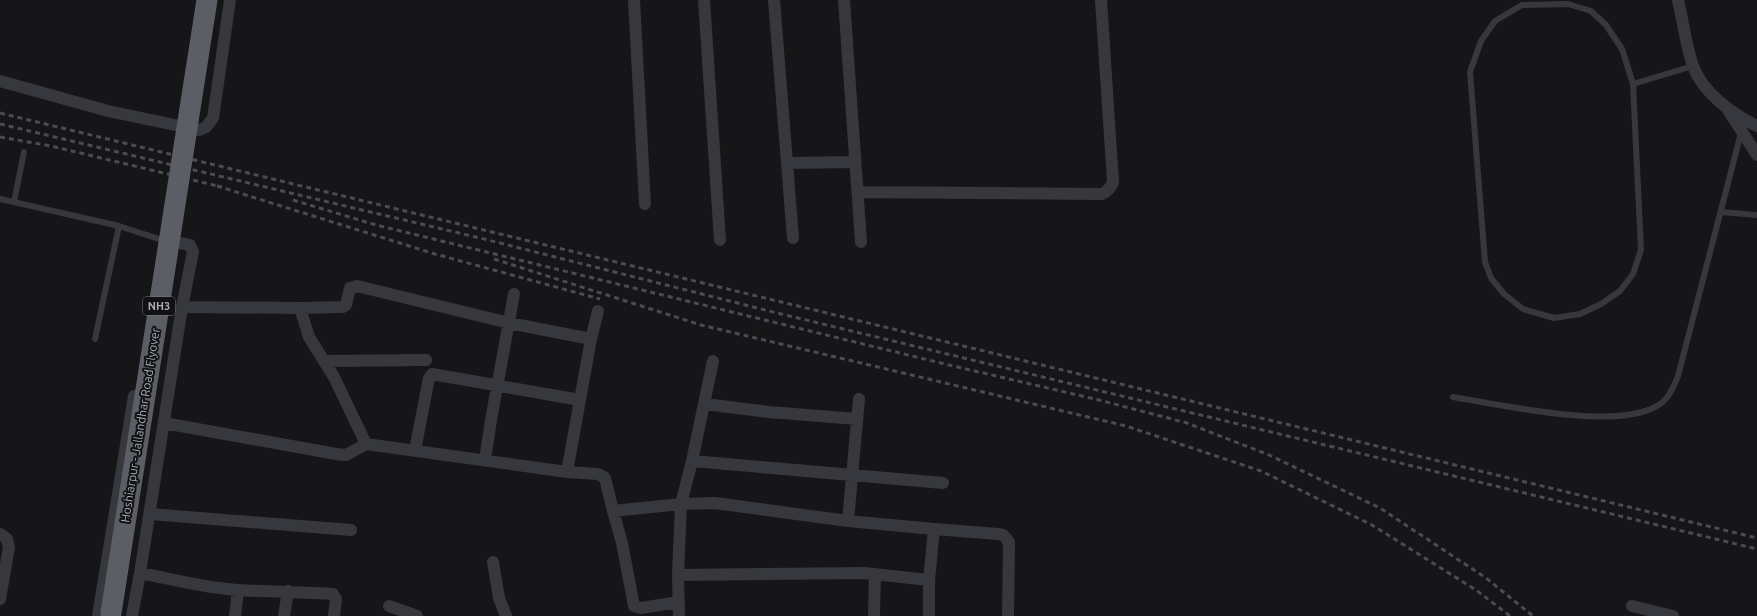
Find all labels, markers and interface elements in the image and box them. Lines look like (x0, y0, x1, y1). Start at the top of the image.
road number: NH3 (143, 297, 175, 315)
street label: Hoshiarpur - Jallandhar Road Flyover (118, 326, 162, 523)

